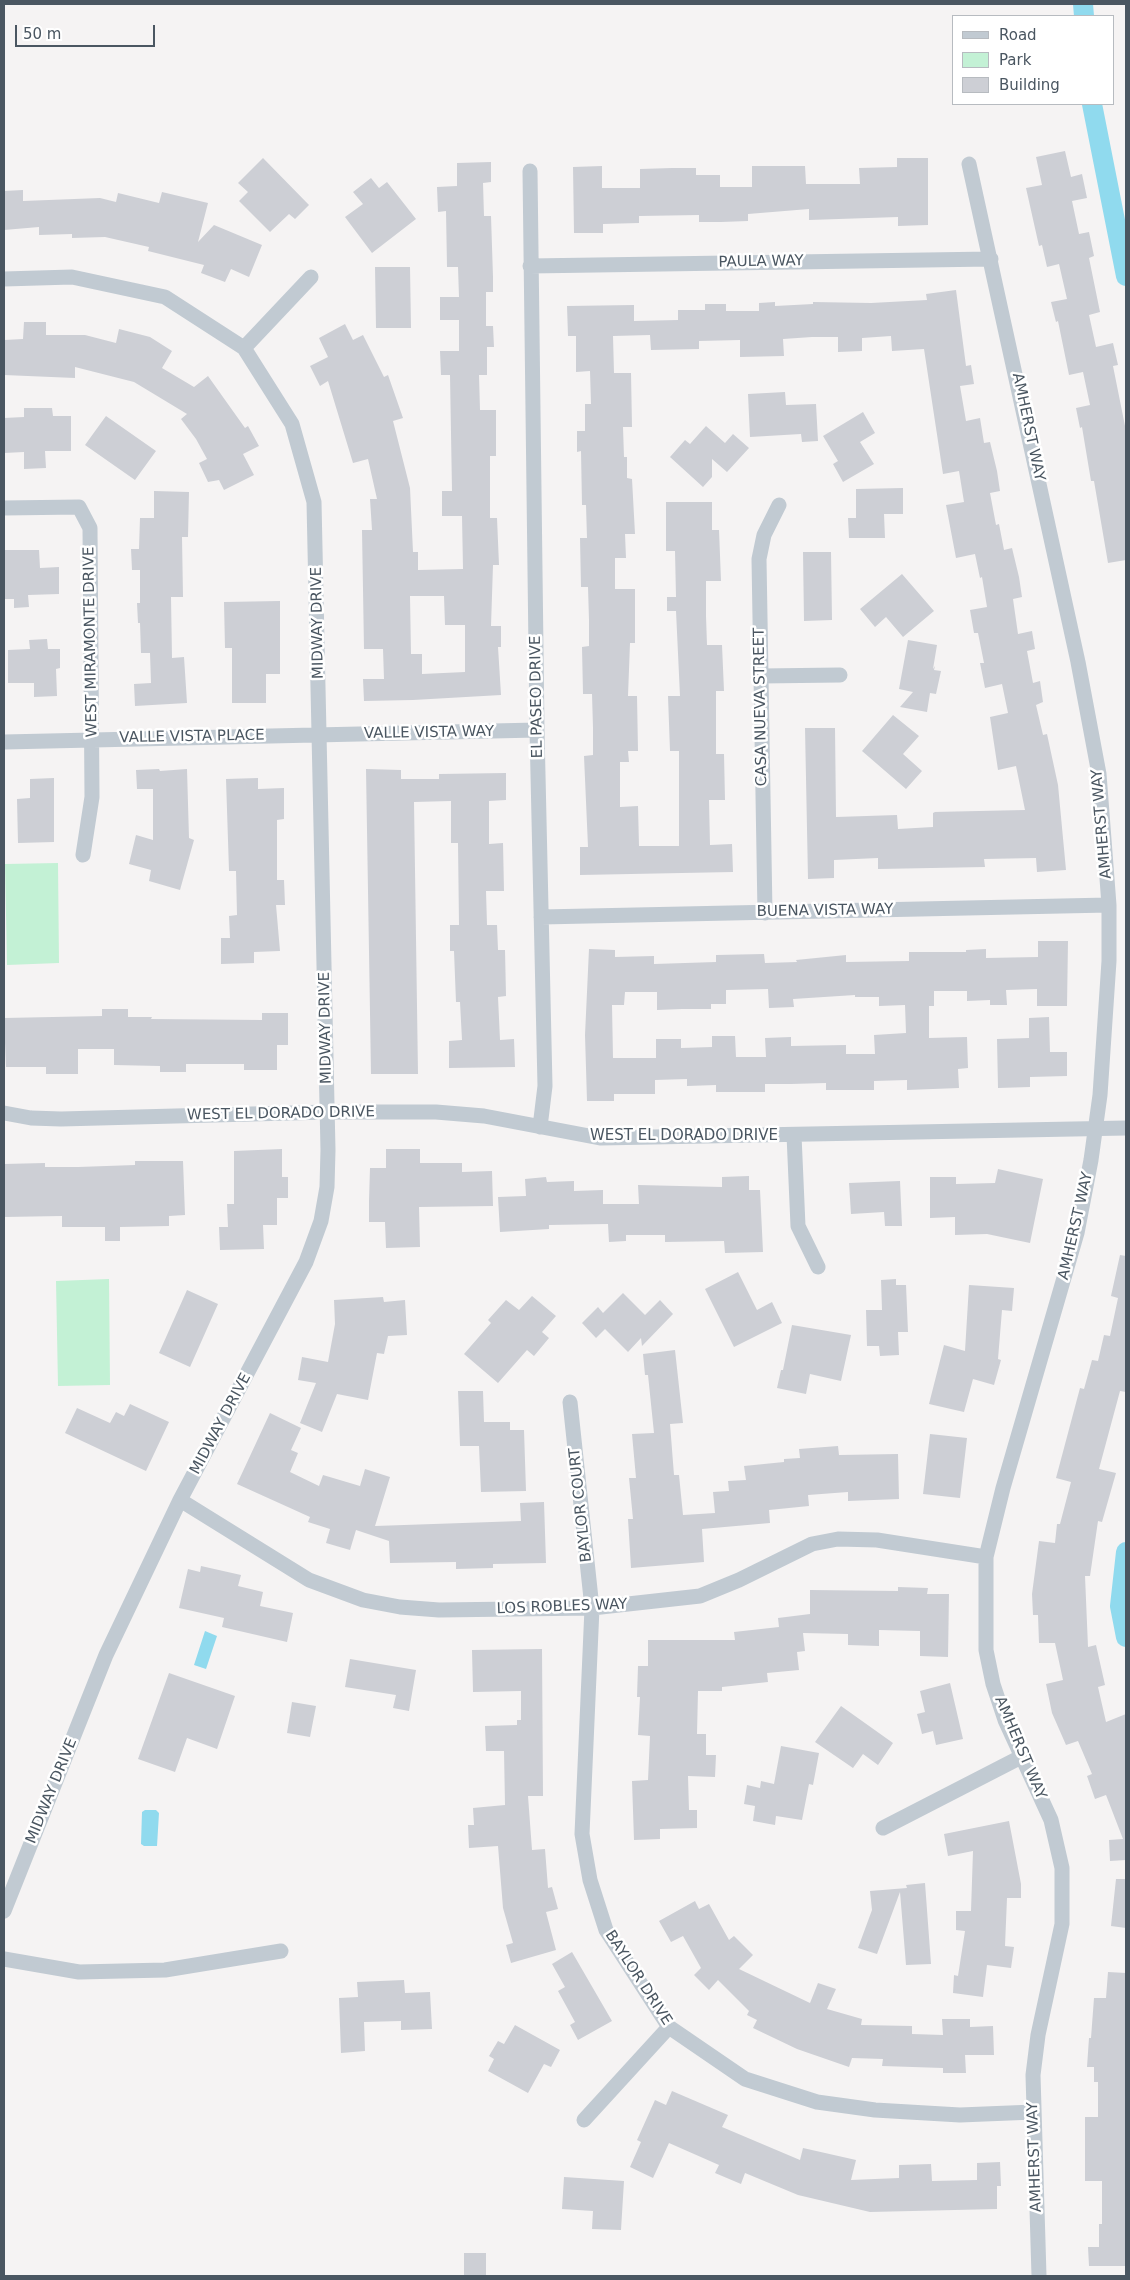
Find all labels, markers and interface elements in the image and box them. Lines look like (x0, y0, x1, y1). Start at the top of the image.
scale bar (18, 15, 158, 47)
legend (952, 15, 1115, 105)
text: 50 m (23, 25, 61, 43)
text: Road (999, 26, 1037, 44)
text: Park (999, 51, 1031, 69)
text: Building (999, 76, 1060, 94)
street label: PAULA WAY (718, 252, 804, 272)
street label: AMHERST WAY (1008, 371, 1048, 483)
street label: WEST MIRAMONTE DRIVE (80, 546, 102, 738)
street label: MIDWAY DRIVE (308, 567, 328, 679)
street label: CASA NUEVA STREET (751, 627, 771, 787)
street label: EL PASEO DRIVE (527, 636, 547, 758)
street label: VALLE VISTA WAY (364, 723, 494, 743)
street label: VALLE VISTA PLACE (119, 727, 265, 747)
street label: AMHERST WAY (1088, 768, 1116, 880)
street label: BUENA VISTA WAY (757, 901, 893, 921)
street label: MIDWAY DRIVE (316, 972, 336, 1084)
street label: WEST EL DORADO DRIVE (187, 1103, 375, 1125)
street label: WEST EL DORADO DRIVE (590, 1127, 778, 1145)
street label: AMHERST WAY (1055, 1170, 1097, 1282)
street label: MIDWAY DRIVE (187, 1370, 255, 1478)
street label: BAYLOR COURT (566, 1447, 596, 1563)
street label: LOS ROBLES WAY (496, 1596, 628, 1618)
street label: AMHERST WAY (990, 1694, 1050, 1802)
street label: MIDWAY DRIVE (23, 1736, 81, 1846)
street label: BAYLOR DRIVE (601, 1927, 675, 2029)
street label: AMHERST WAY (1024, 2102, 1046, 2212)

